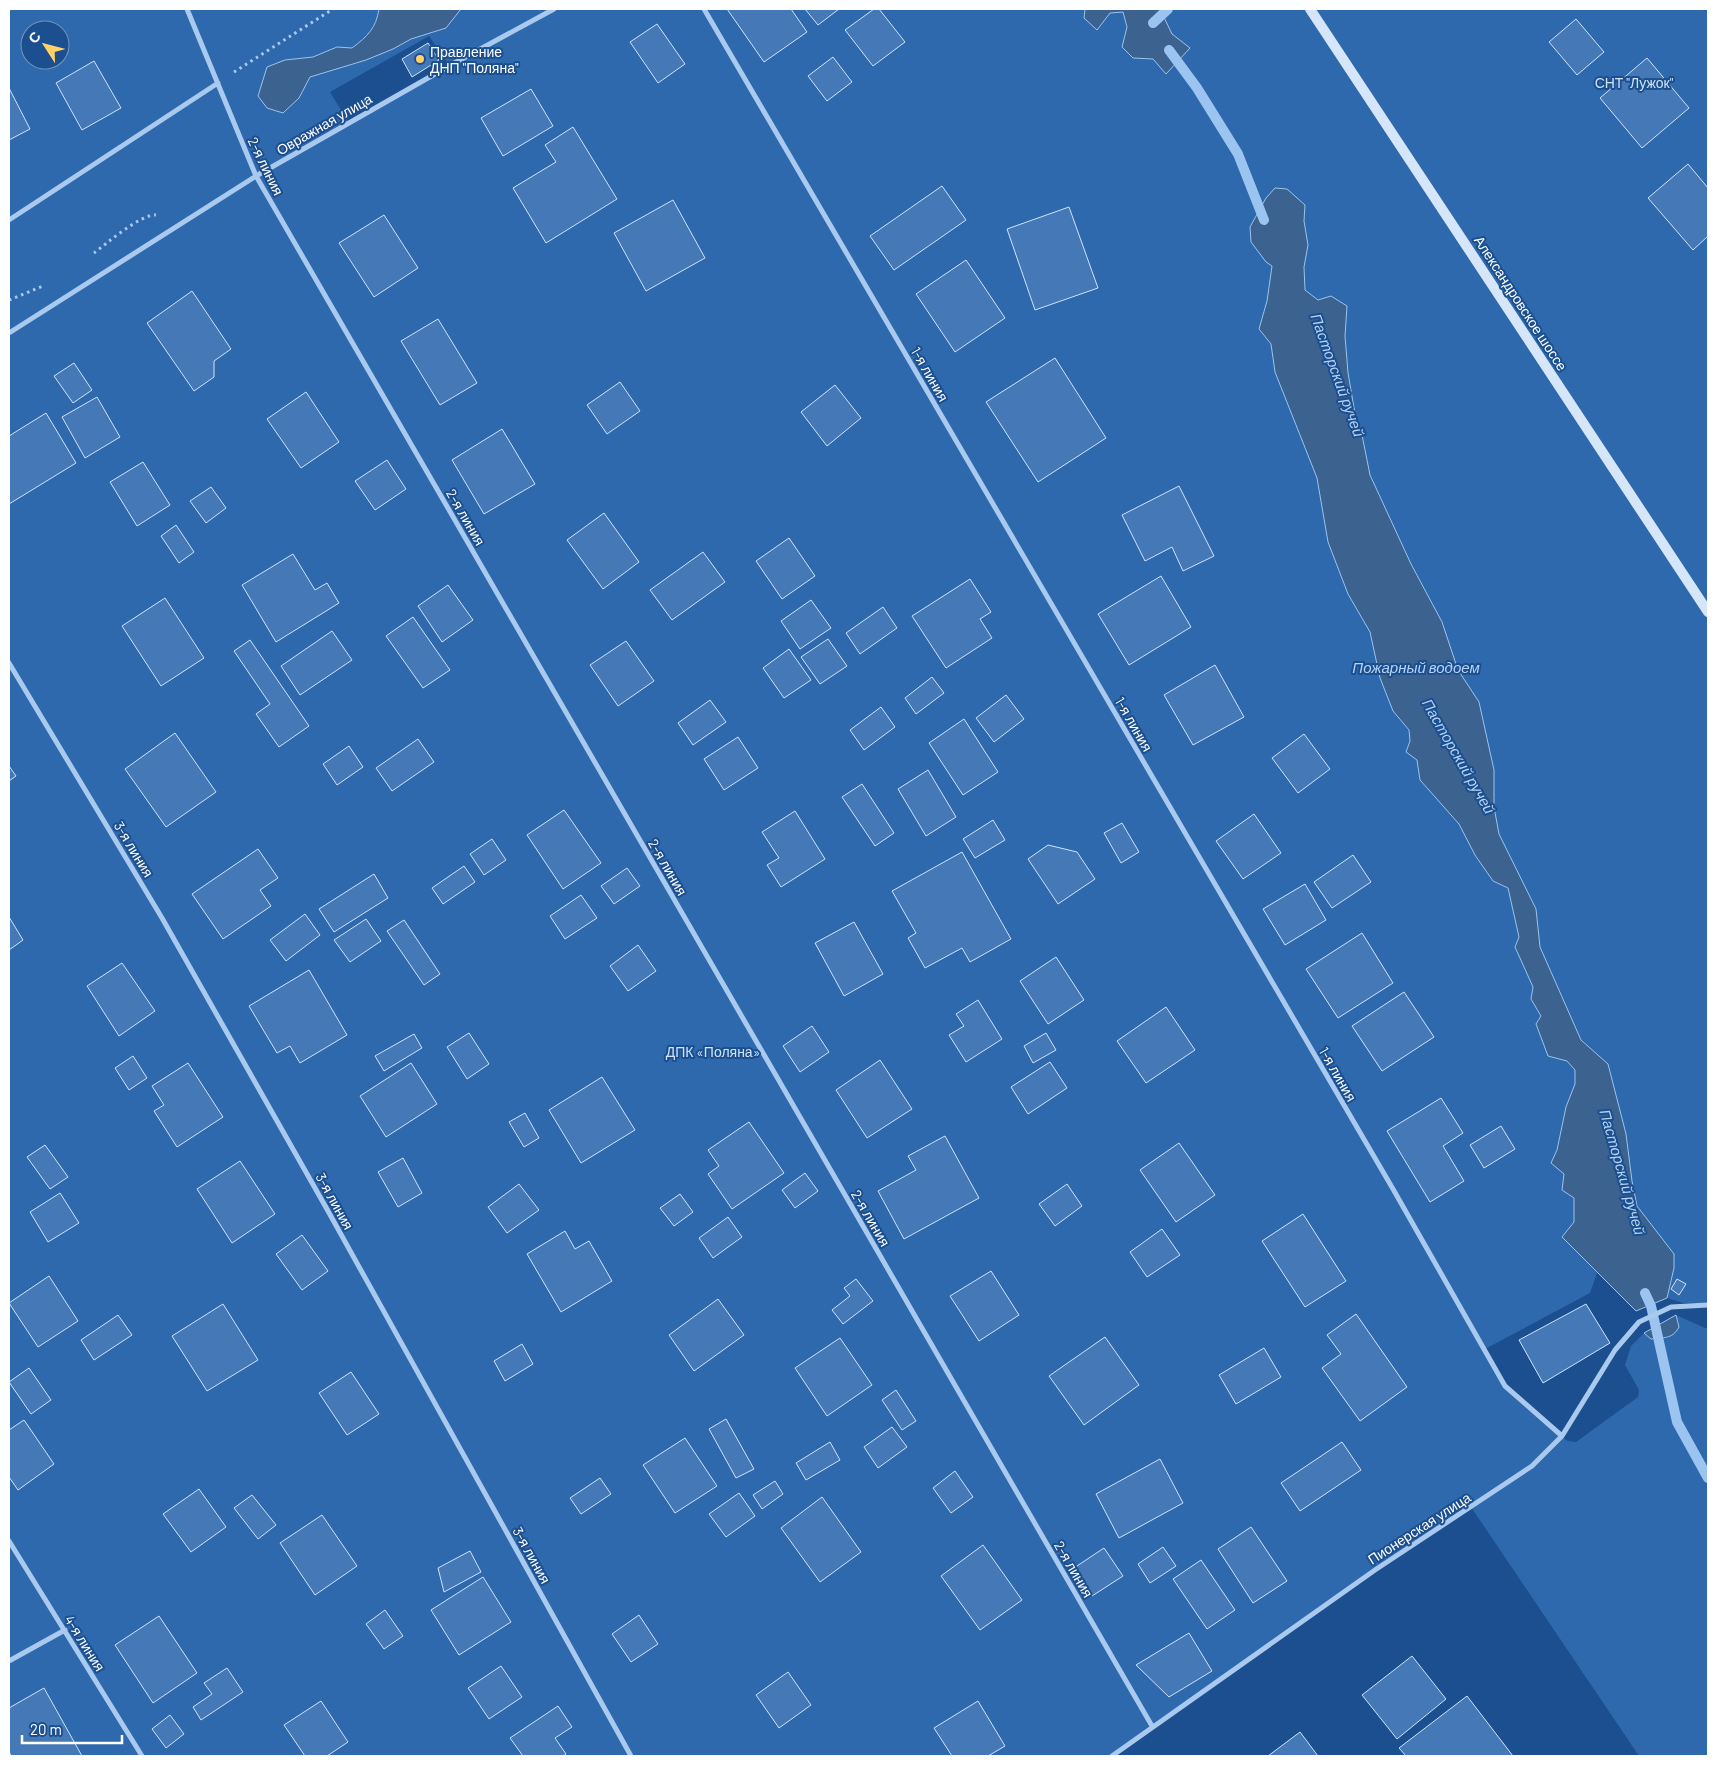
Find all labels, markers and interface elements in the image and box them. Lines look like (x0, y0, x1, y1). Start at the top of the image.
north arrow (20, 20, 70, 70)
text: С (24, 28, 44, 46)
place label: Правление ДНП "Поляна" (430, 43, 519, 76)
marker: Правление ДНП "Поляна" (414, 53, 426, 65)
park label: СНТ "Лужок" (1595, 74, 1674, 91)
street label: Овражная улица (273, 90, 375, 158)
street label: 2-я линия (245, 134, 287, 198)
street label: Александровское шоссе (1471, 232, 1571, 374)
water label: Пасторский ручей (1307, 311, 1369, 440)
street label: 1-я линия (908, 344, 952, 404)
street label: 2-я линия (443, 486, 489, 548)
water label: Пожарный водоем (1352, 658, 1480, 676)
street label: 1-я линия (1112, 694, 1156, 754)
water label: Пасторский ручей (1419, 695, 1500, 817)
street label: 3-я линия (111, 818, 157, 880)
street label: 2-я линия (645, 836, 691, 898)
park label: ДПК «Поляна» (666, 1043, 760, 1060)
street label: 1-я линия (1316, 1044, 1360, 1104)
water label: Пасторский ручей (1596, 1107, 1650, 1237)
street label: 3-я линия (312, 1170, 358, 1232)
street label: 2-я линия (848, 1187, 894, 1249)
street label: Пионерская улица (1364, 1488, 1474, 1568)
street label: 3-я линия (509, 1524, 555, 1586)
street label: 2-я линия (1051, 1538, 1097, 1600)
street label: 4-я линия (61, 1612, 109, 1674)
scale bar (22, 1712, 122, 1744)
text: 20 m (30, 1720, 62, 1738)

